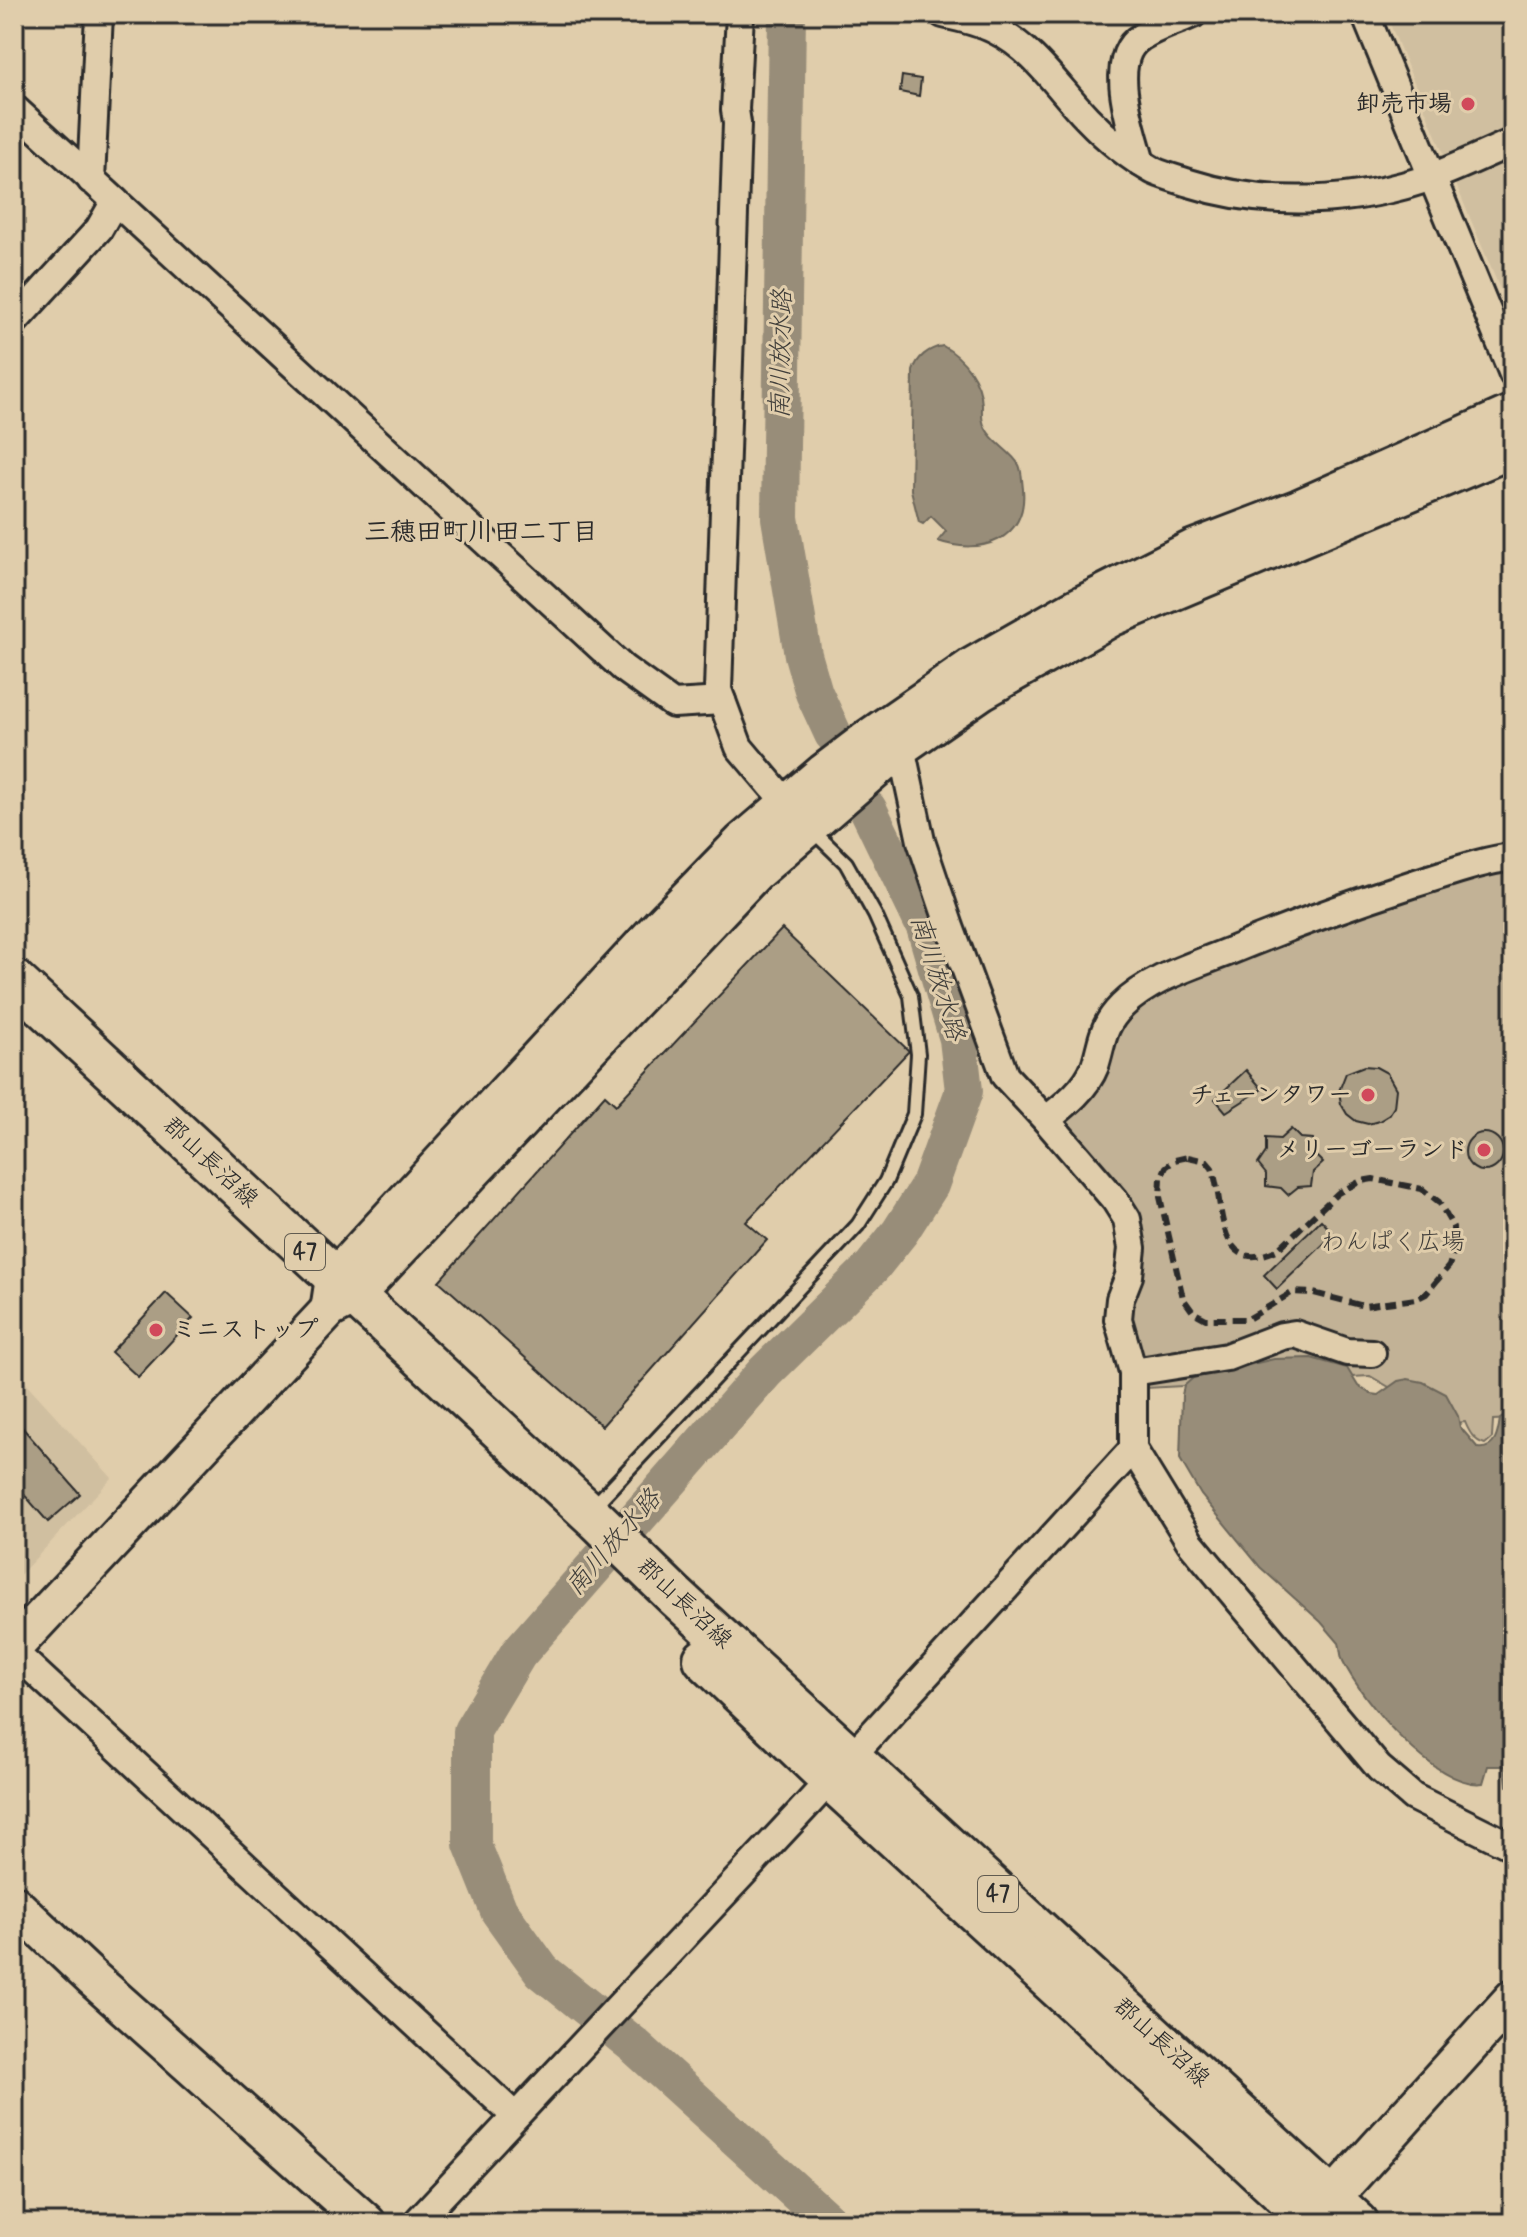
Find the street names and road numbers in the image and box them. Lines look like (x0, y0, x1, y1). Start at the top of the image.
street label: 郡山長沼線 (156, 1111, 264, 1215)
road number: 47 (285, 1234, 325, 1270)
street label: 郡山長沼線 (630, 1552, 738, 1656)
road number: 47 (978, 1876, 1018, 1912)
street label: 郡山長沼線 (1106, 1991, 1216, 2095)

